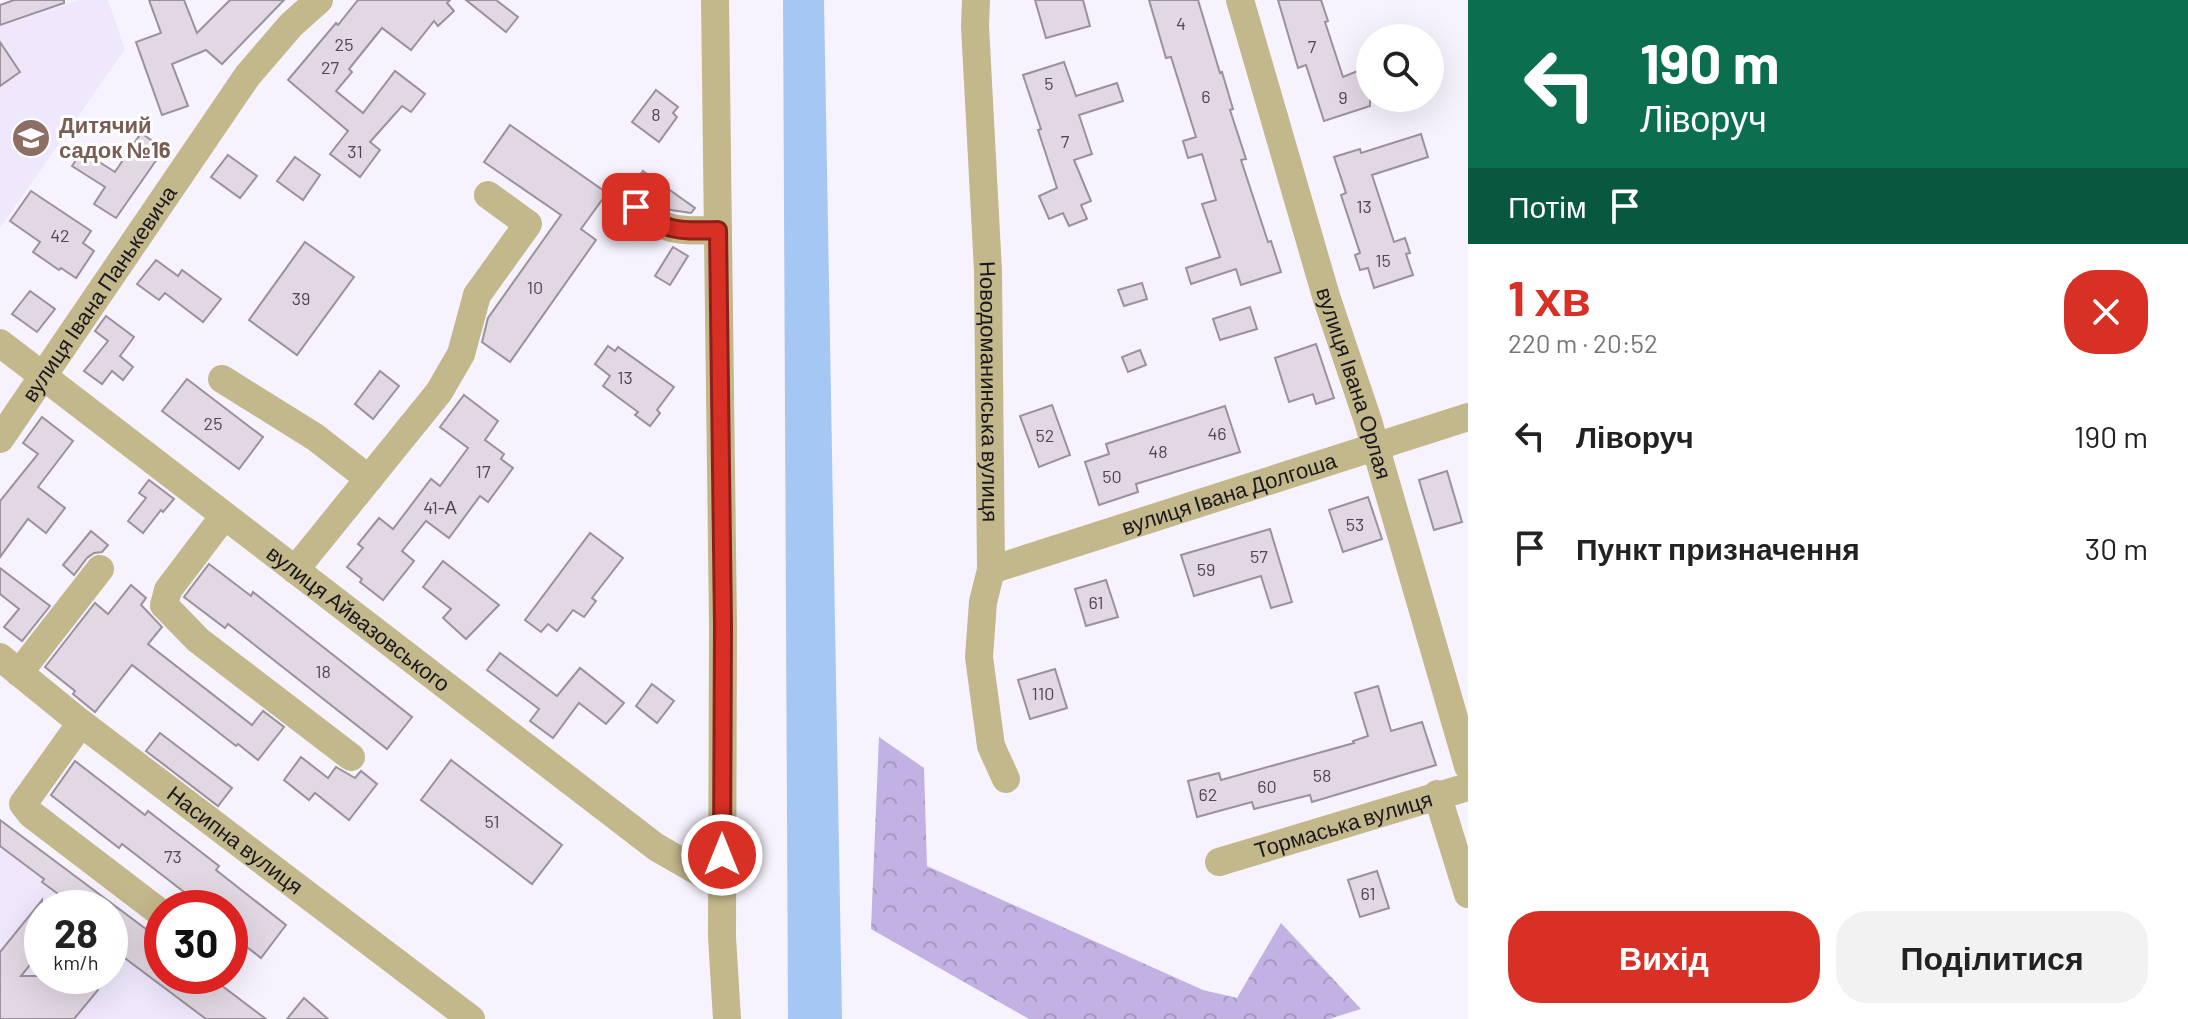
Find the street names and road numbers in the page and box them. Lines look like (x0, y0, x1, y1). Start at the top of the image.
street label: вулиця Івана Панькевича (15, 179, 182, 406)
street label: Новодоманинська вулиця (975, 260, 1005, 522)
street label: вулиця Івана Орлая (1312, 284, 1398, 482)
street label: вулиця Івана Долгоша (1118, 446, 1340, 539)
street label: вулиця Айвазовського (262, 539, 456, 696)
street label: Насипна вулиця (163, 779, 309, 899)
street label: Тормаська вулиця (1251, 785, 1435, 863)

